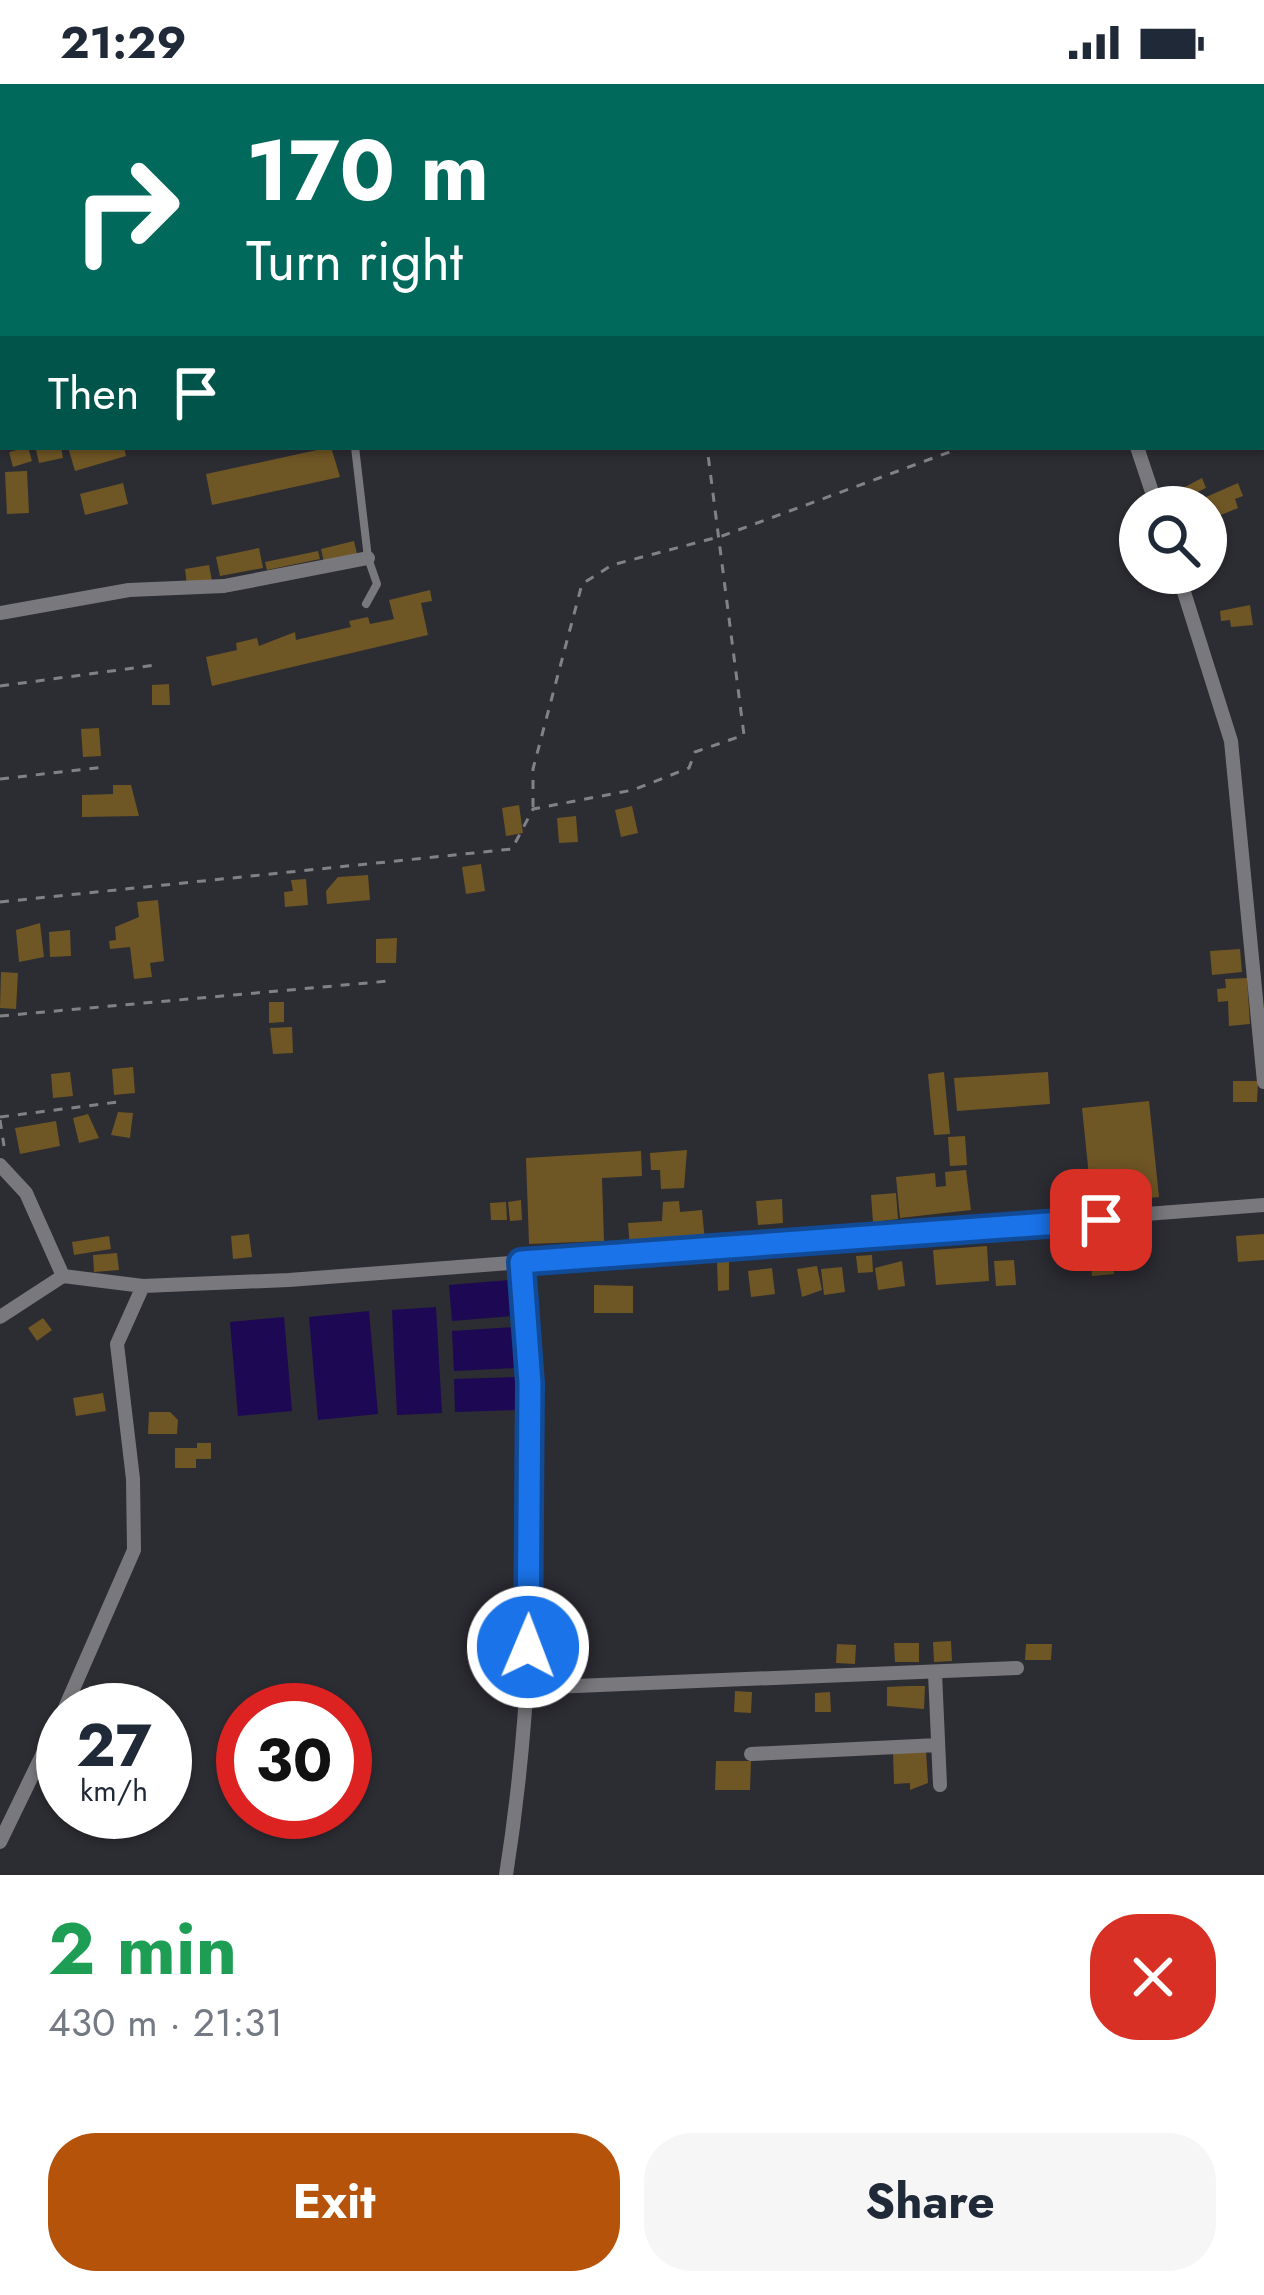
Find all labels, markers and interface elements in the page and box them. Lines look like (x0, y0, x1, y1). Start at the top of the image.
text: 21:29 (60, 10, 187, 75)
text: 170 m (246, 110, 489, 232)
icon: right (48, 132, 204, 288)
text: Turn right (246, 222, 463, 300)
icon: arrive (163, 360, 229, 426)
text: Then (48, 361, 139, 426)
map controls (1119, 486, 1227, 594)
button: search (1119, 486, 1227, 594)
pin (1050, 1169, 1152, 1271)
icon: arrive (1068, 1187, 1134, 1253)
position arrow (465, 1584, 591, 1710)
speed limit sign: 30 (216, 1683, 372, 1839)
text: 27 (76, 1702, 152, 1789)
text: km/h (80, 1769, 148, 1812)
text: 2 min (48, 1897, 237, 2001)
button: close (1090, 1914, 1216, 2040)
text: 430 m · 21:31 (48, 1994, 283, 2051)
button: Exit (48, 2133, 620, 2271)
button: Share (644, 2133, 1216, 2271)

